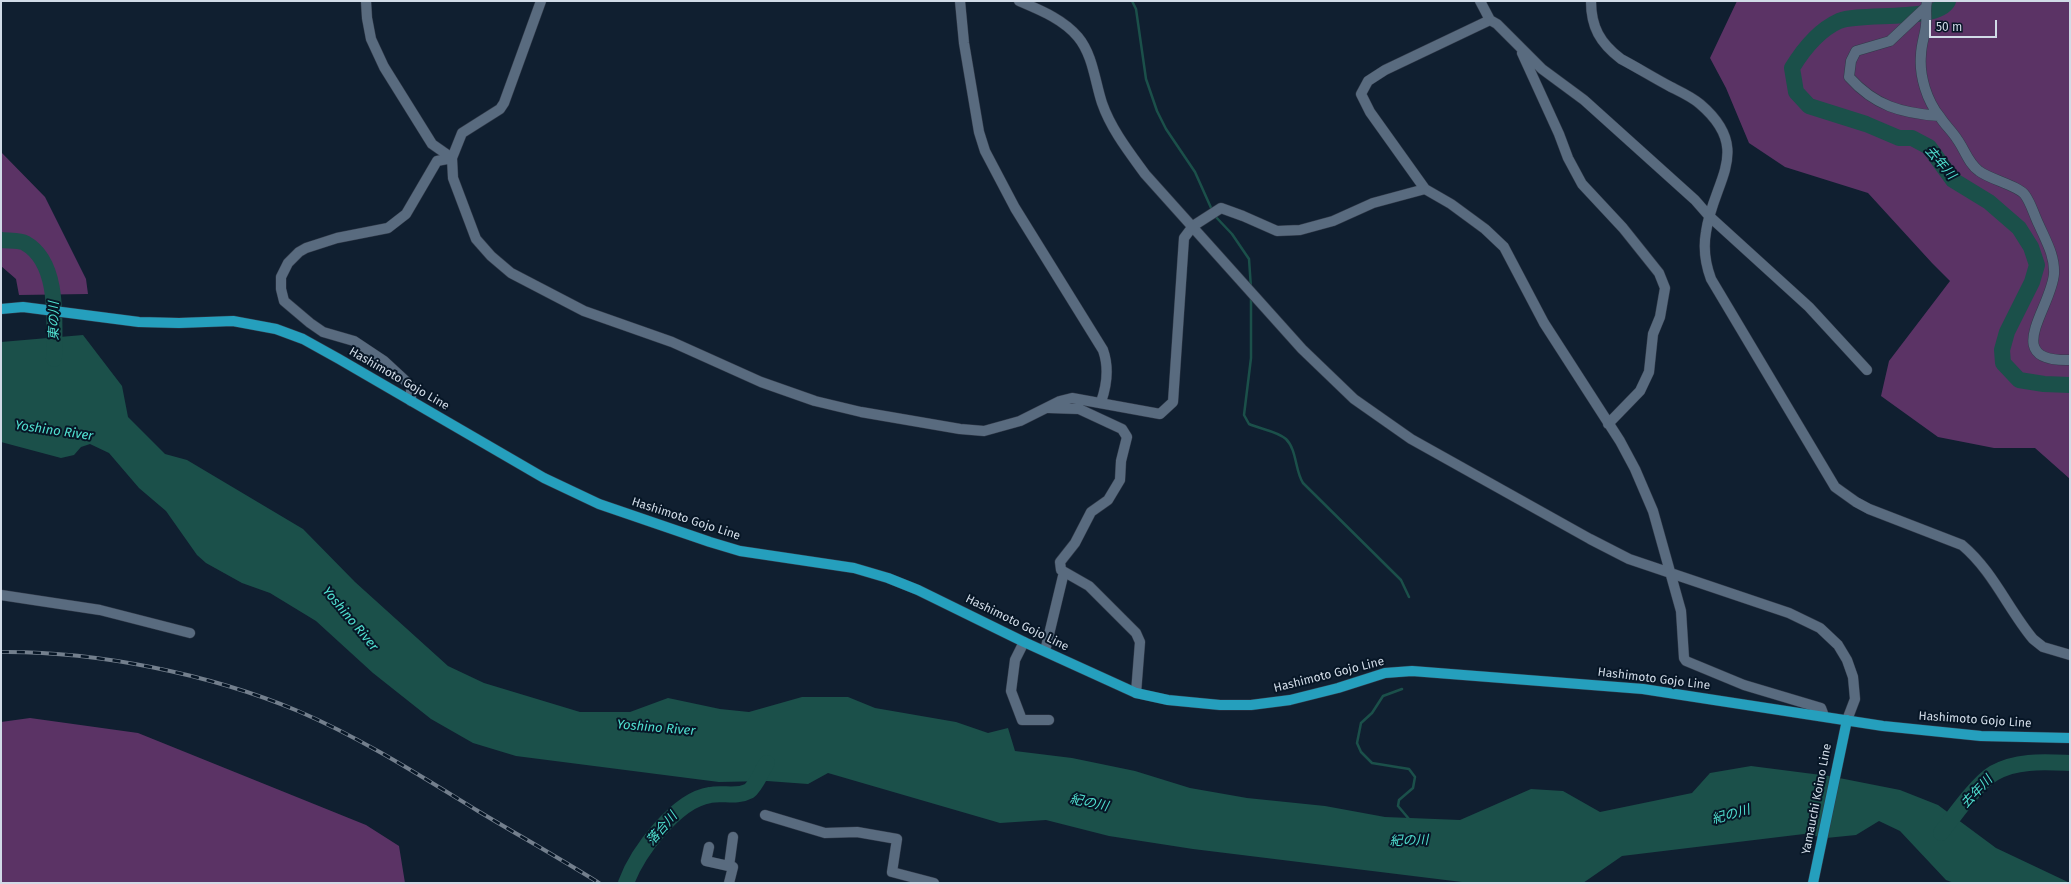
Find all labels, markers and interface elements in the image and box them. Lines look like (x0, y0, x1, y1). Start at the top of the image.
scale bar (1931, 12, 1999, 38)
text: 50 m (1936, 20, 1962, 34)
water label: 去年川 (1921, 143, 1959, 183)
water label: 東の川 (46, 302, 62, 340)
street label: Hashimoto Gojo Line (346, 344, 452, 414)
water label: Yoshino River (14, 418, 94, 444)
street label: Hashimoto Gojo Line (630, 495, 742, 543)
water label: Yoshino River (319, 584, 381, 654)
street label: Hashimoto Gojo Line (963, 592, 1071, 654)
street label: Hashimoto Gojo Line (1272, 654, 1386, 696)
street label: Hashimoto Gojo Line (1597, 665, 1711, 693)
street label: Hashimoto Gojo Line (1918, 709, 2032, 731)
water label: Yoshino River (616, 717, 696, 739)
street label: Yamauchi Koino Line (1799, 742, 1835, 856)
water label: 去年川 (1958, 772, 1996, 812)
water label: 紀の川 (1068, 791, 1110, 815)
water label: 紀の川 (1710, 802, 1752, 828)
water label: 落合川 (643, 809, 681, 849)
water label: 紀の川 (1389, 833, 1429, 849)

